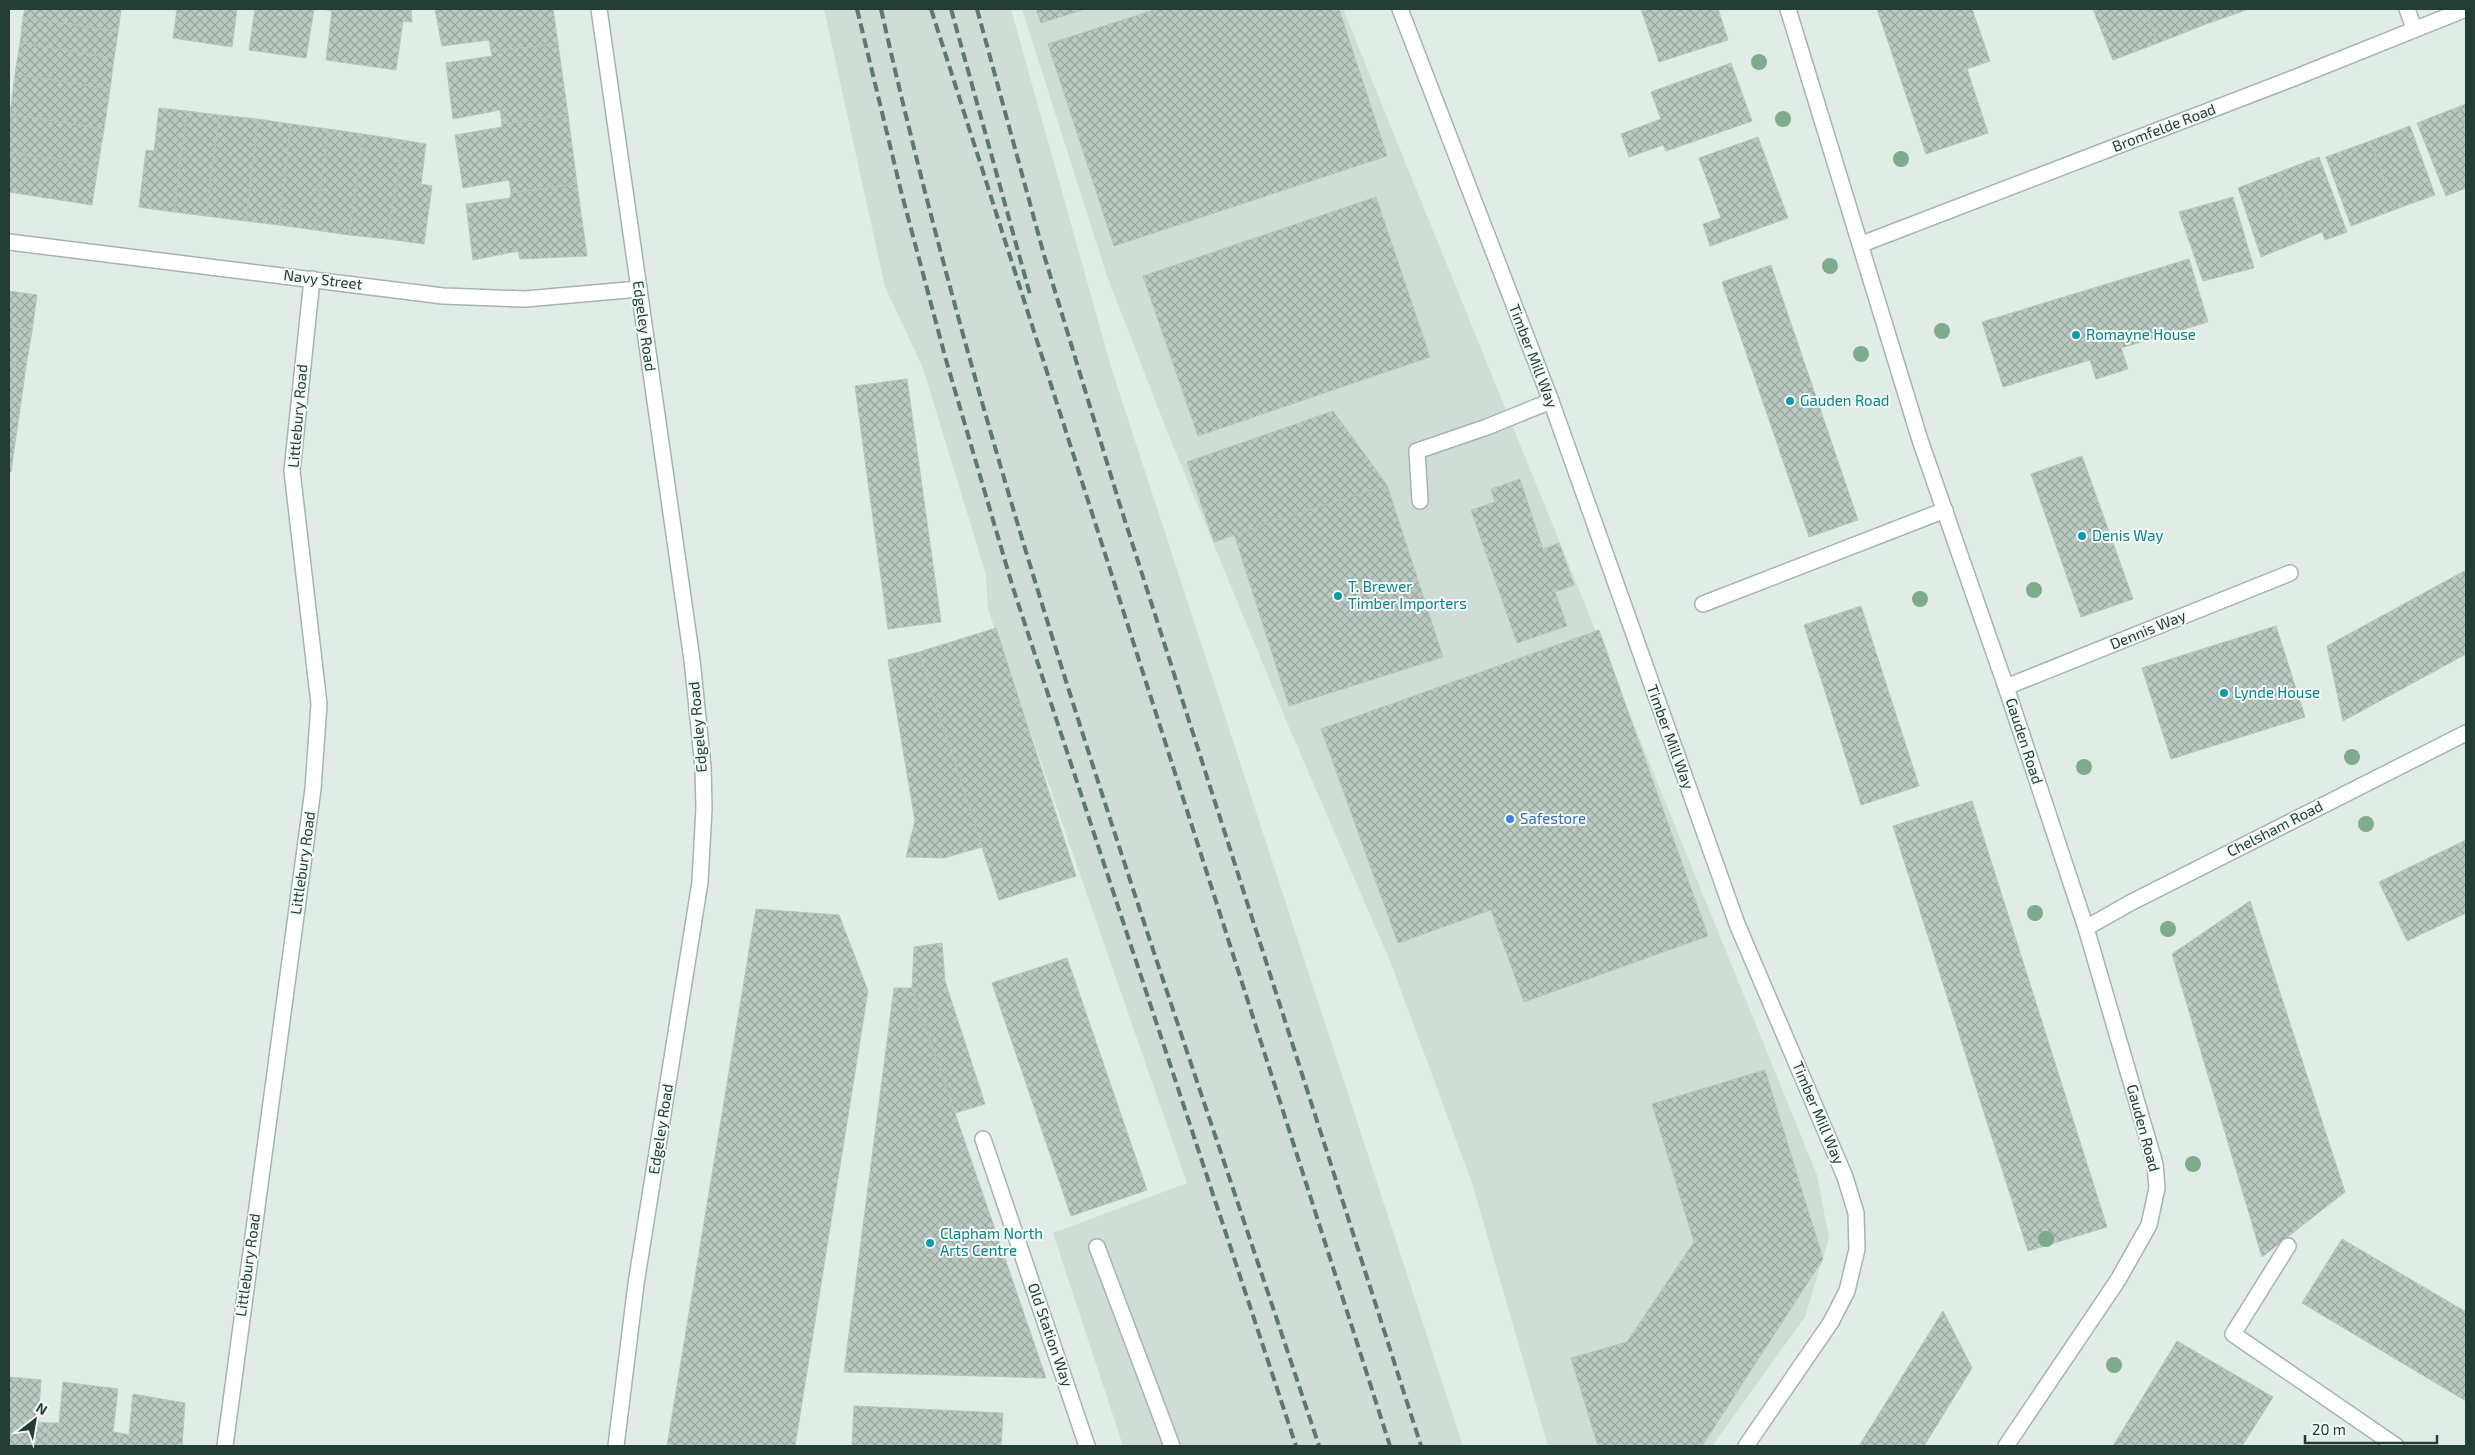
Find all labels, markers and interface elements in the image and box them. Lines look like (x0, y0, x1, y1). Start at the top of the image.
street label: Bromfelde Road (2109, 99, 2218, 155)
street label: Navy Street (283, 265, 364, 293)
street label: Edgeley Road (630, 279, 660, 372)
street label: Timber Mill Way (1506, 301, 1562, 410)
place label: Romayne House (2086, 325, 2196, 343)
marker: Romayne House (2070, 329, 2082, 341)
street label: Littlebury Road (284, 363, 311, 468)
place label: Gauden Road (1800, 391, 1889, 409)
marker: Gauden Road (1784, 395, 1796, 407)
place label: Denis Way (2092, 526, 2163, 544)
marker: Denis Way (2076, 530, 2088, 542)
place label: T. Brewer Timber Importers (1348, 577, 1467, 612)
marker: T. Brewer Timber Importers (1332, 590, 1344, 602)
street label: Dennis Way (2107, 606, 2188, 652)
street label: Edgeley Road (684, 681, 710, 773)
street label: Timber Mill Way (1644, 682, 1698, 791)
place label: Lynde House (2234, 683, 2320, 701)
marker: Lynde House (2218, 687, 2230, 699)
street label: Gauden Road (2003, 695, 2047, 786)
street label: Chelsham Road (2224, 796, 2326, 860)
place label: Safestore (1520, 809, 1586, 827)
street label: Littlebury Road (286, 810, 318, 916)
marker: Safestore (1504, 813, 1516, 825)
street label: Timber Mill Way (1789, 1058, 1849, 1167)
street label: Edgeley Road (644, 1082, 676, 1175)
street label: Gauden Road (2124, 1082, 2164, 1173)
street label: Littlebury Road (231, 1212, 263, 1318)
place label: Clapham North Arts Centre (940, 1224, 1043, 1259)
marker: Clapham North Arts Centre (924, 1237, 936, 1249)
street label: Old Station Way (1025, 1280, 1077, 1389)
north arrow (10, 1395, 60, 1445)
text: N (33, 1399, 51, 1418)
scale bar (2305, 1412, 2438, 1444)
text: 20 m (2312, 1420, 2346, 1438)

